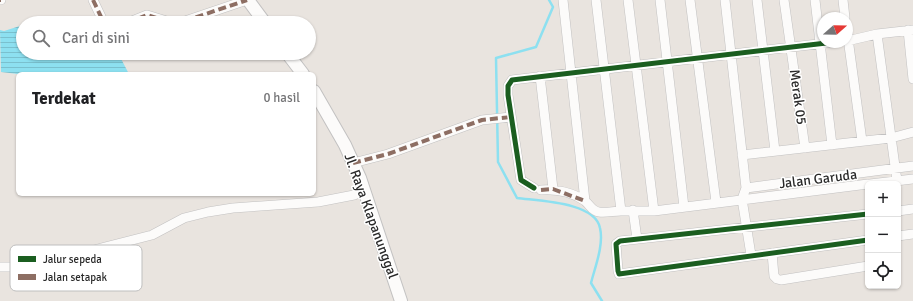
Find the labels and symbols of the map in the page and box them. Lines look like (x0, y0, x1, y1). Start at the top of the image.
north arrow (817, 12, 853, 48)
street label: Merak 05 (786, 68, 810, 126)
street label: Jl. Raya Klapanunggal (340, 151, 402, 281)
street label: Jalan Garuda (778, 166, 858, 192)
legend (10, 245, 142, 291)
text: Jalur sepeda (43, 253, 102, 266)
text: Jalan setapak (43, 271, 108, 284)

